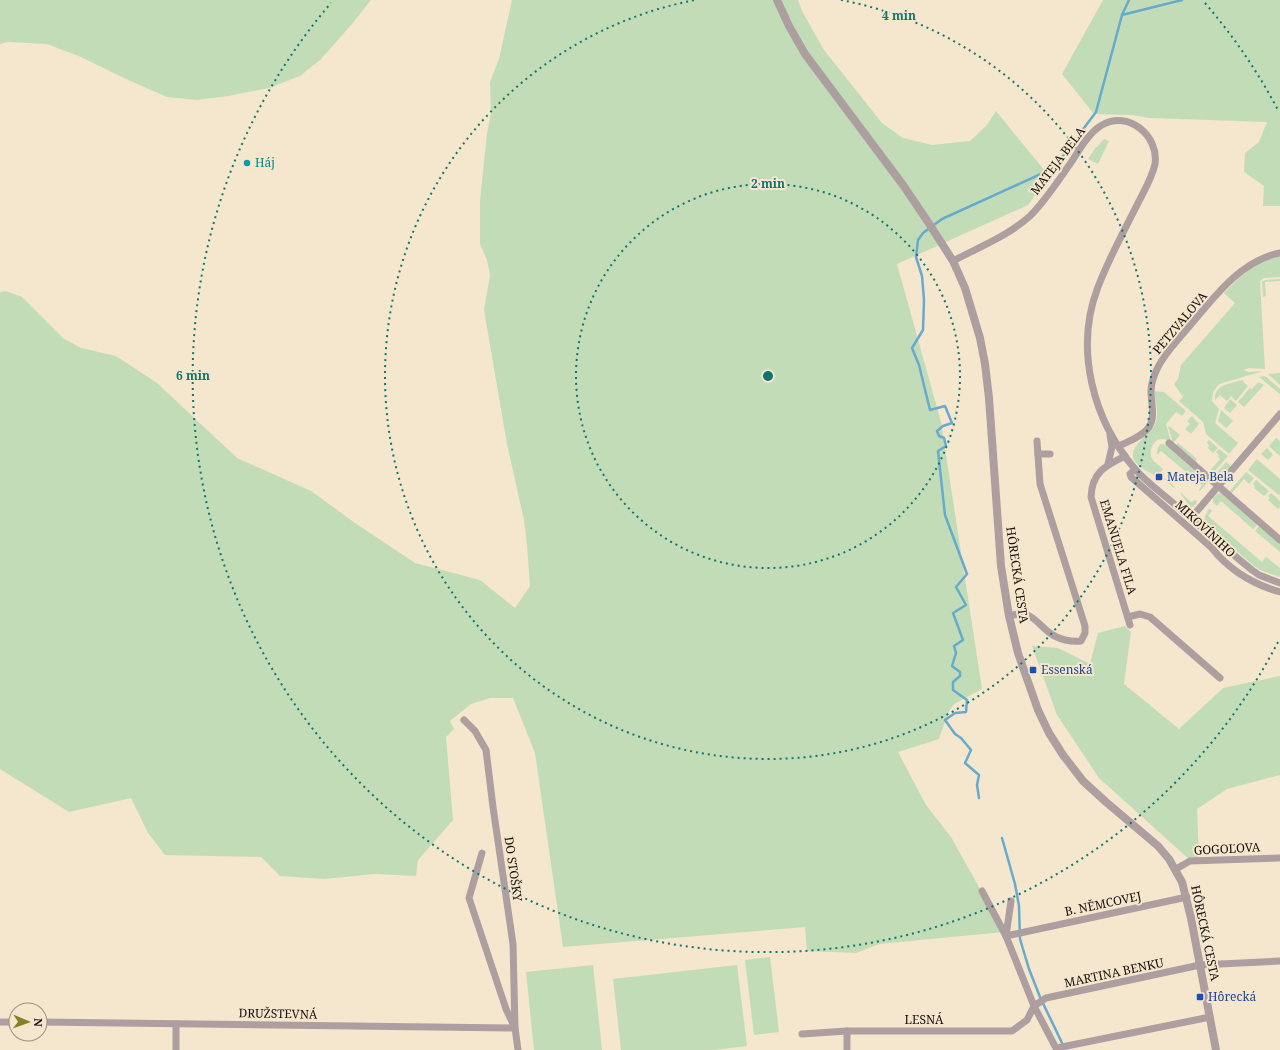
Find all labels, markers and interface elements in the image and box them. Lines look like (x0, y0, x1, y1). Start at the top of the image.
text: 4 min (882, 7, 916, 24)
street label: MATEJA BELA (1026, 123, 1089, 198)
place label: Háj (255, 154, 275, 171)
marker: Háj (242, 158, 252, 168)
text: 2 min (751, 175, 785, 192)
street label: PETZVALOVA (1149, 287, 1211, 357)
text: 6 min (176, 367, 210, 384)
centre of rings (761, 369, 775, 383)
place label: Mateja Bela (1167, 468, 1234, 485)
marker: Mateja Bela (1154, 472, 1164, 482)
street label: MIKOVÍNIHO (1171, 496, 1239, 561)
street label: EMANUELA FILA (1096, 497, 1141, 597)
street label: HÔRECKÁ CESTA (1002, 526, 1033, 625)
place label: Essenská (1041, 661, 1093, 678)
marker: Essenská (1028, 665, 1038, 675)
street label: DO STOŠKY (501, 835, 527, 903)
street label: GOGOĽOVA (1193, 838, 1261, 859)
street label: HÔRECKÁ CESTA (1187, 884, 1224, 983)
street label: B. NĚMCOVEJ (1063, 887, 1143, 920)
street label: MARTINA BENKU (1063, 954, 1166, 991)
place label: Hôrecká (1208, 988, 1256, 1005)
marker: Hôrecká (1195, 992, 1205, 1002)
north arrow (8, 1002, 48, 1042)
street label: DRUŽSTEVNÁ (238, 1004, 318, 1023)
street label: LESNÁ (904, 1011, 944, 1028)
text: N (31, 1018, 46, 1027)

